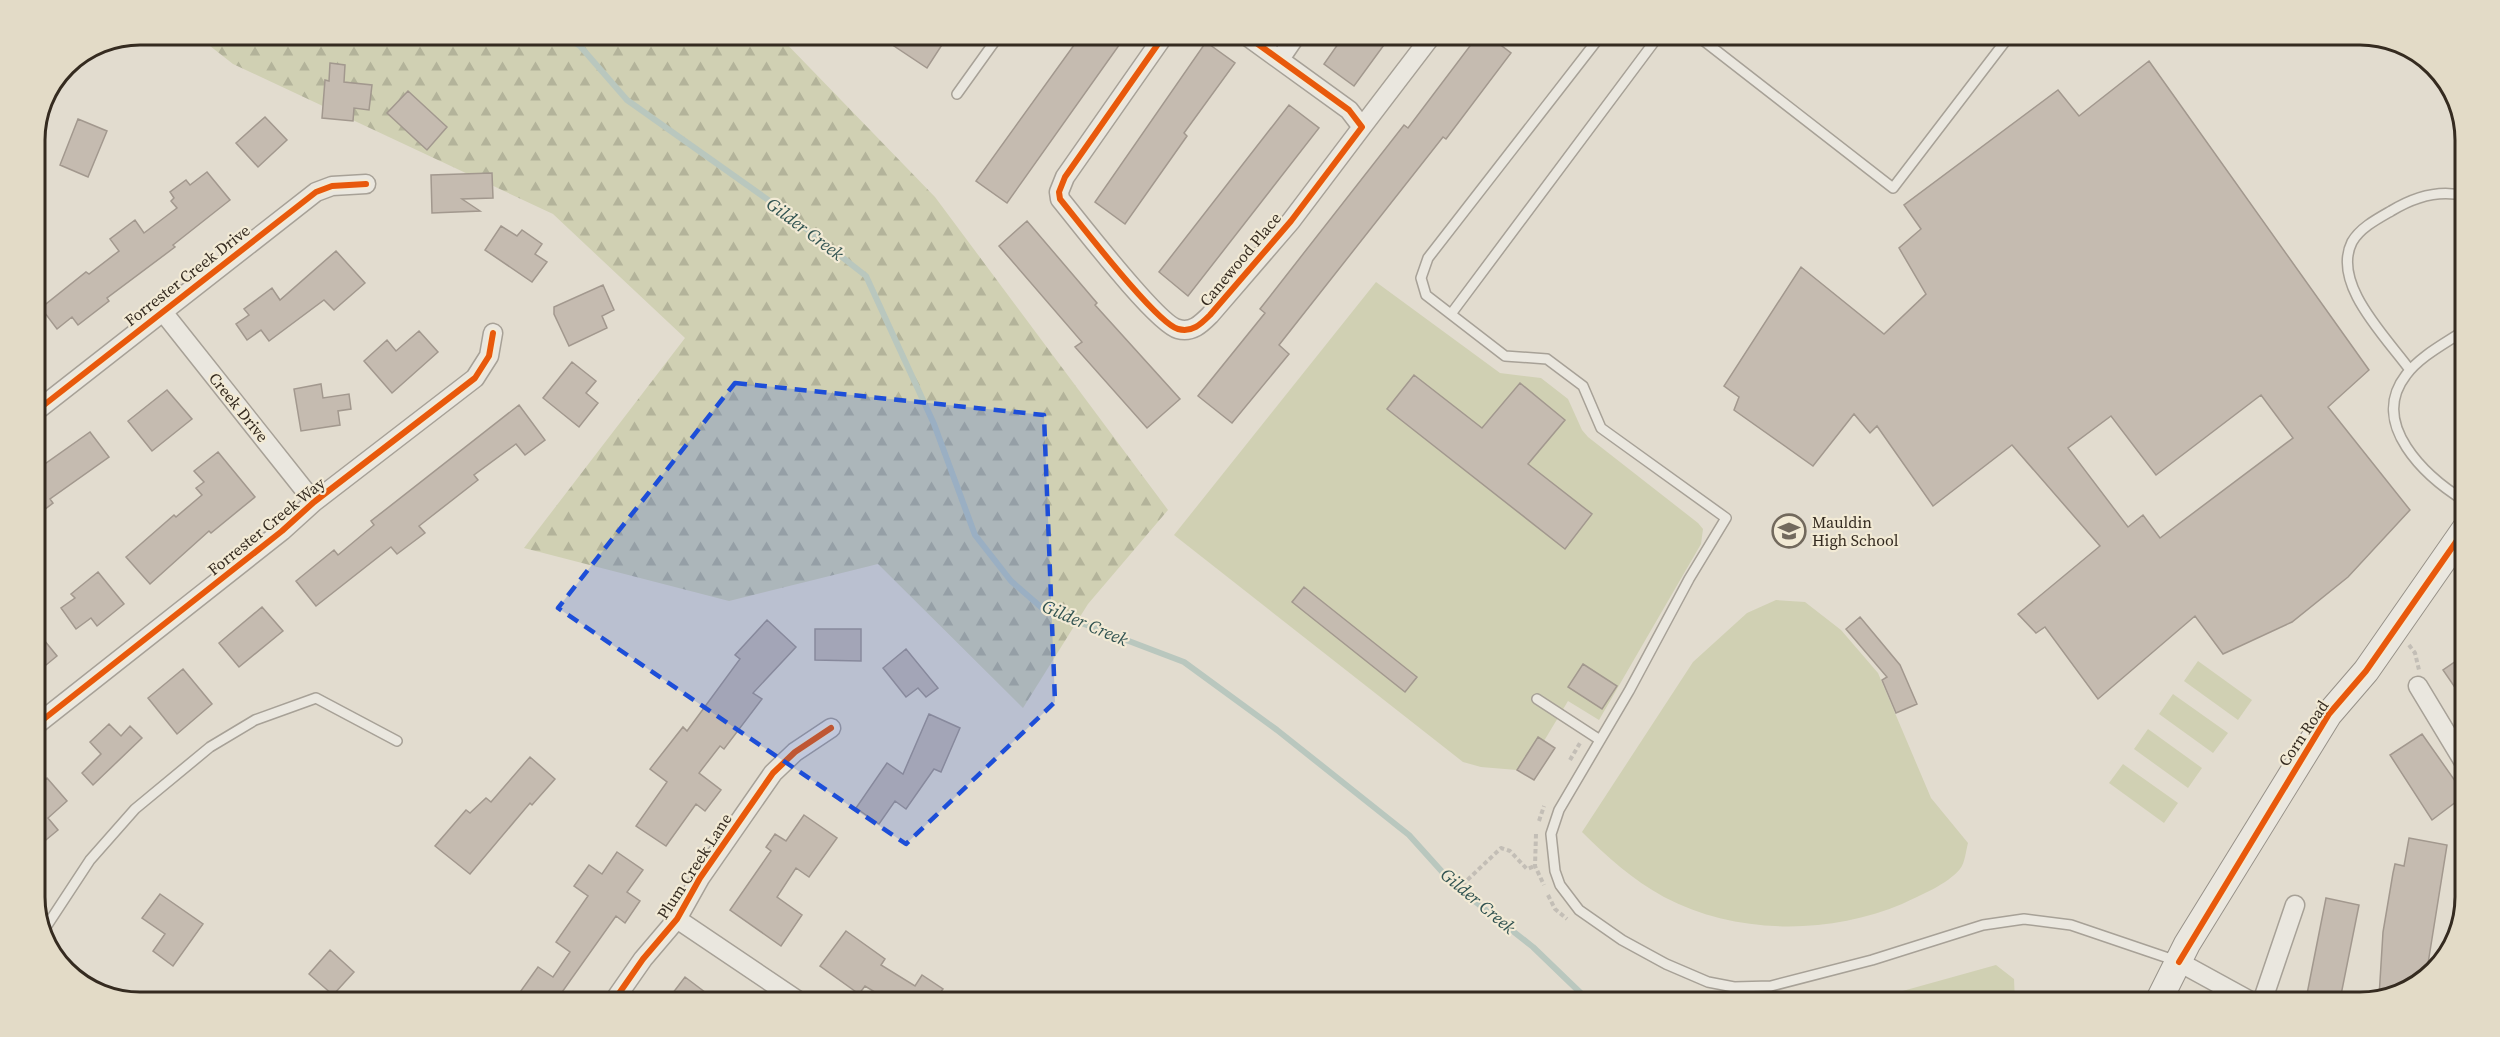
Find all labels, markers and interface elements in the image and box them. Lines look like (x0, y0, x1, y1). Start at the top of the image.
water label: Gilder Creek (761, 191, 850, 266)
street label: Canewood Place (1194, 207, 1286, 311)
street label: Forrester Creek Drive (120, 219, 254, 331)
street label: Creek Drive (204, 367, 274, 447)
street label: Forrester Creek Way (203, 471, 330, 580)
place label: Mauldin High School (1812, 511, 1899, 551)
school or university icon: Mauldin High School (1771, 513, 1807, 549)
water label: Gilder Creek (1038, 593, 1132, 652)
street label: Corn Road (2273, 696, 2333, 770)
street label: Plum Creek Lane (651, 809, 737, 923)
water label: Gilder Creek (1435, 862, 1522, 940)

